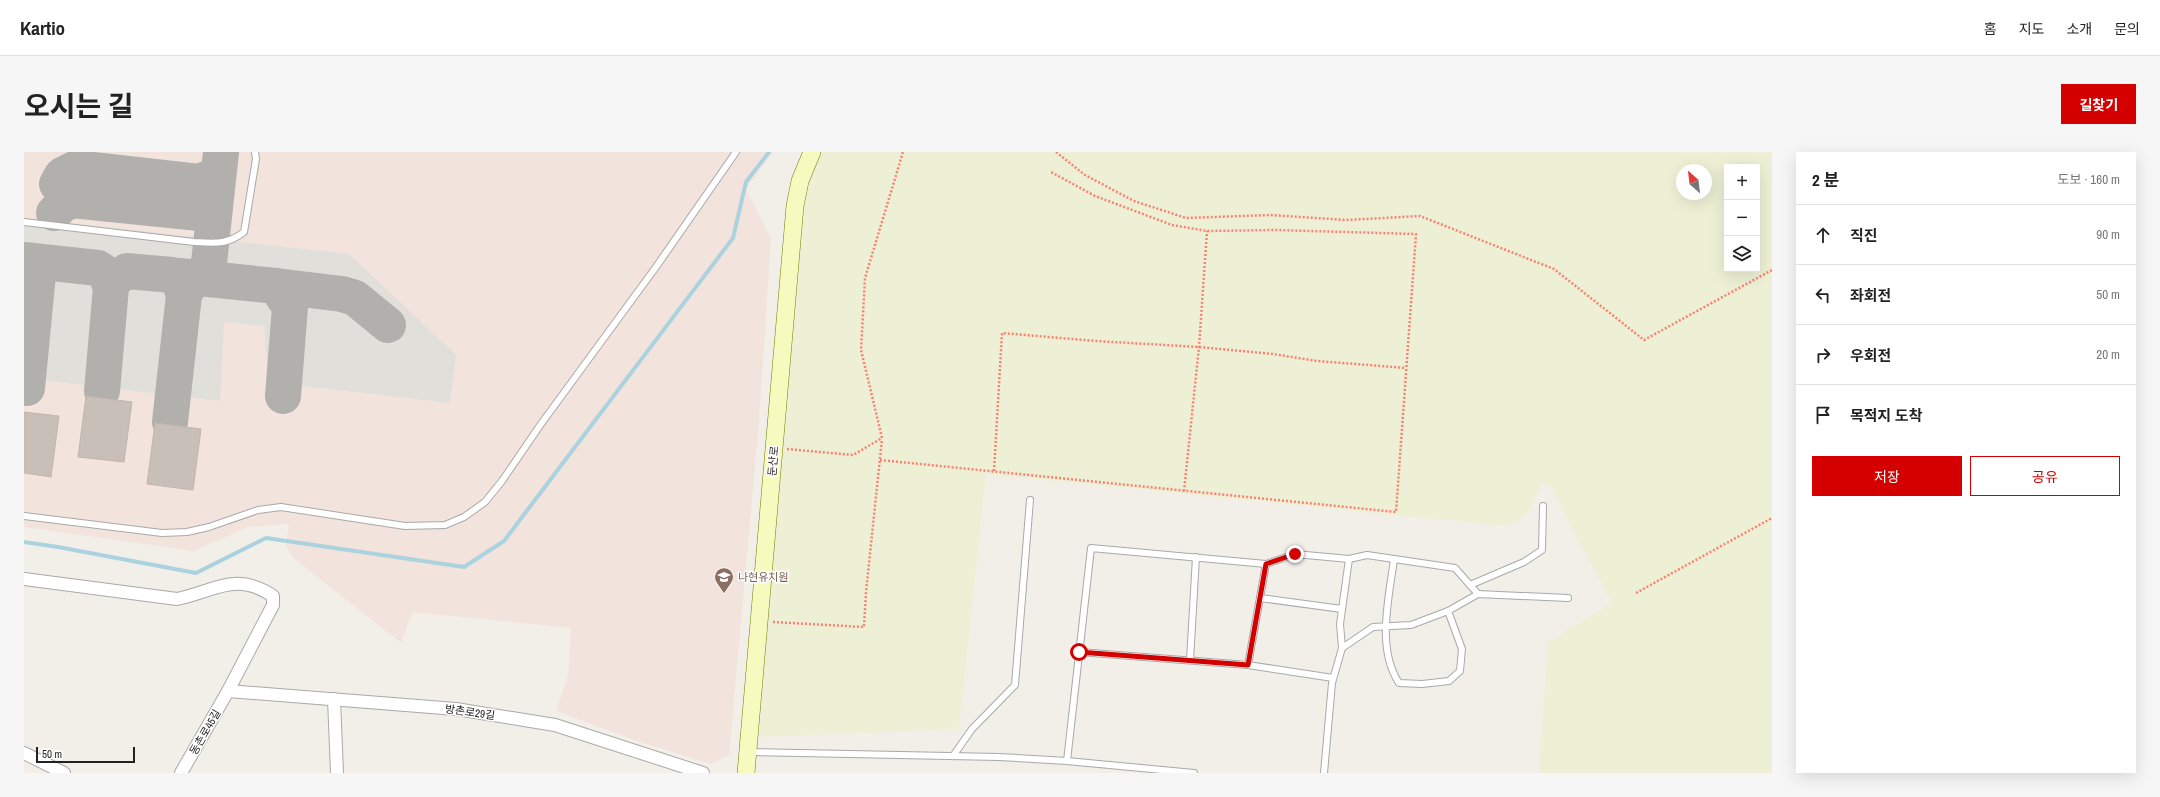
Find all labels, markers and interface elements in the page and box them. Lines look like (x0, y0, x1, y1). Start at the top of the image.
text: Kartio (20, 15, 65, 41)
text: 홈 (1984, 20, 1997, 38)
text: 지도 (2019, 20, 2044, 38)
text: 소개 (2066, 20, 2092, 38)
text: 문의 (2114, 20, 2140, 38)
button: 길찾기 (2061, 84, 2136, 124)
text: 오시는 길 (24, 87, 133, 125)
north arrow (1676, 164, 1712, 200)
map controls (1724, 164, 1760, 272)
button: + (1724, 164, 1760, 200)
text: 2 분 (1812, 168, 1839, 191)
text: 도보 · 160 m (2058, 171, 2120, 188)
button: − (1724, 200, 1760, 236)
icon: ahead (1812, 224, 1834, 246)
text: 직진 (1850, 225, 1878, 246)
text: 90 m (2096, 226, 2120, 243)
button: layers (1724, 236, 1760, 272)
icon: left (1812, 284, 1834, 306)
text: 좌회전 (1850, 285, 1891, 306)
text: 50 m (2096, 286, 2120, 303)
icon: right (1812, 344, 1834, 366)
text: 우회전 (1850, 345, 1891, 366)
text: 20 m (2096, 346, 2120, 363)
icon: arrive (1812, 404, 1834, 426)
text: 목적지 도착 (1850, 405, 1922, 426)
street label: 둔산로 (765, 445, 781, 477)
button: 저장 (1812, 456, 1962, 496)
button: 공유 (1970, 456, 2120, 496)
route end (1286, 545, 1304, 563)
school or university icon: 나현유치원 (713, 566, 735, 594)
place label: 나현유치원 (738, 570, 789, 584)
route start (1070, 643, 1088, 661)
street label: 방촌로29길 (444, 702, 496, 722)
street label: 동촌로45길 (186, 707, 224, 757)
scale bar (36, 745, 135, 764)
text: 50 m (42, 747, 62, 761)

